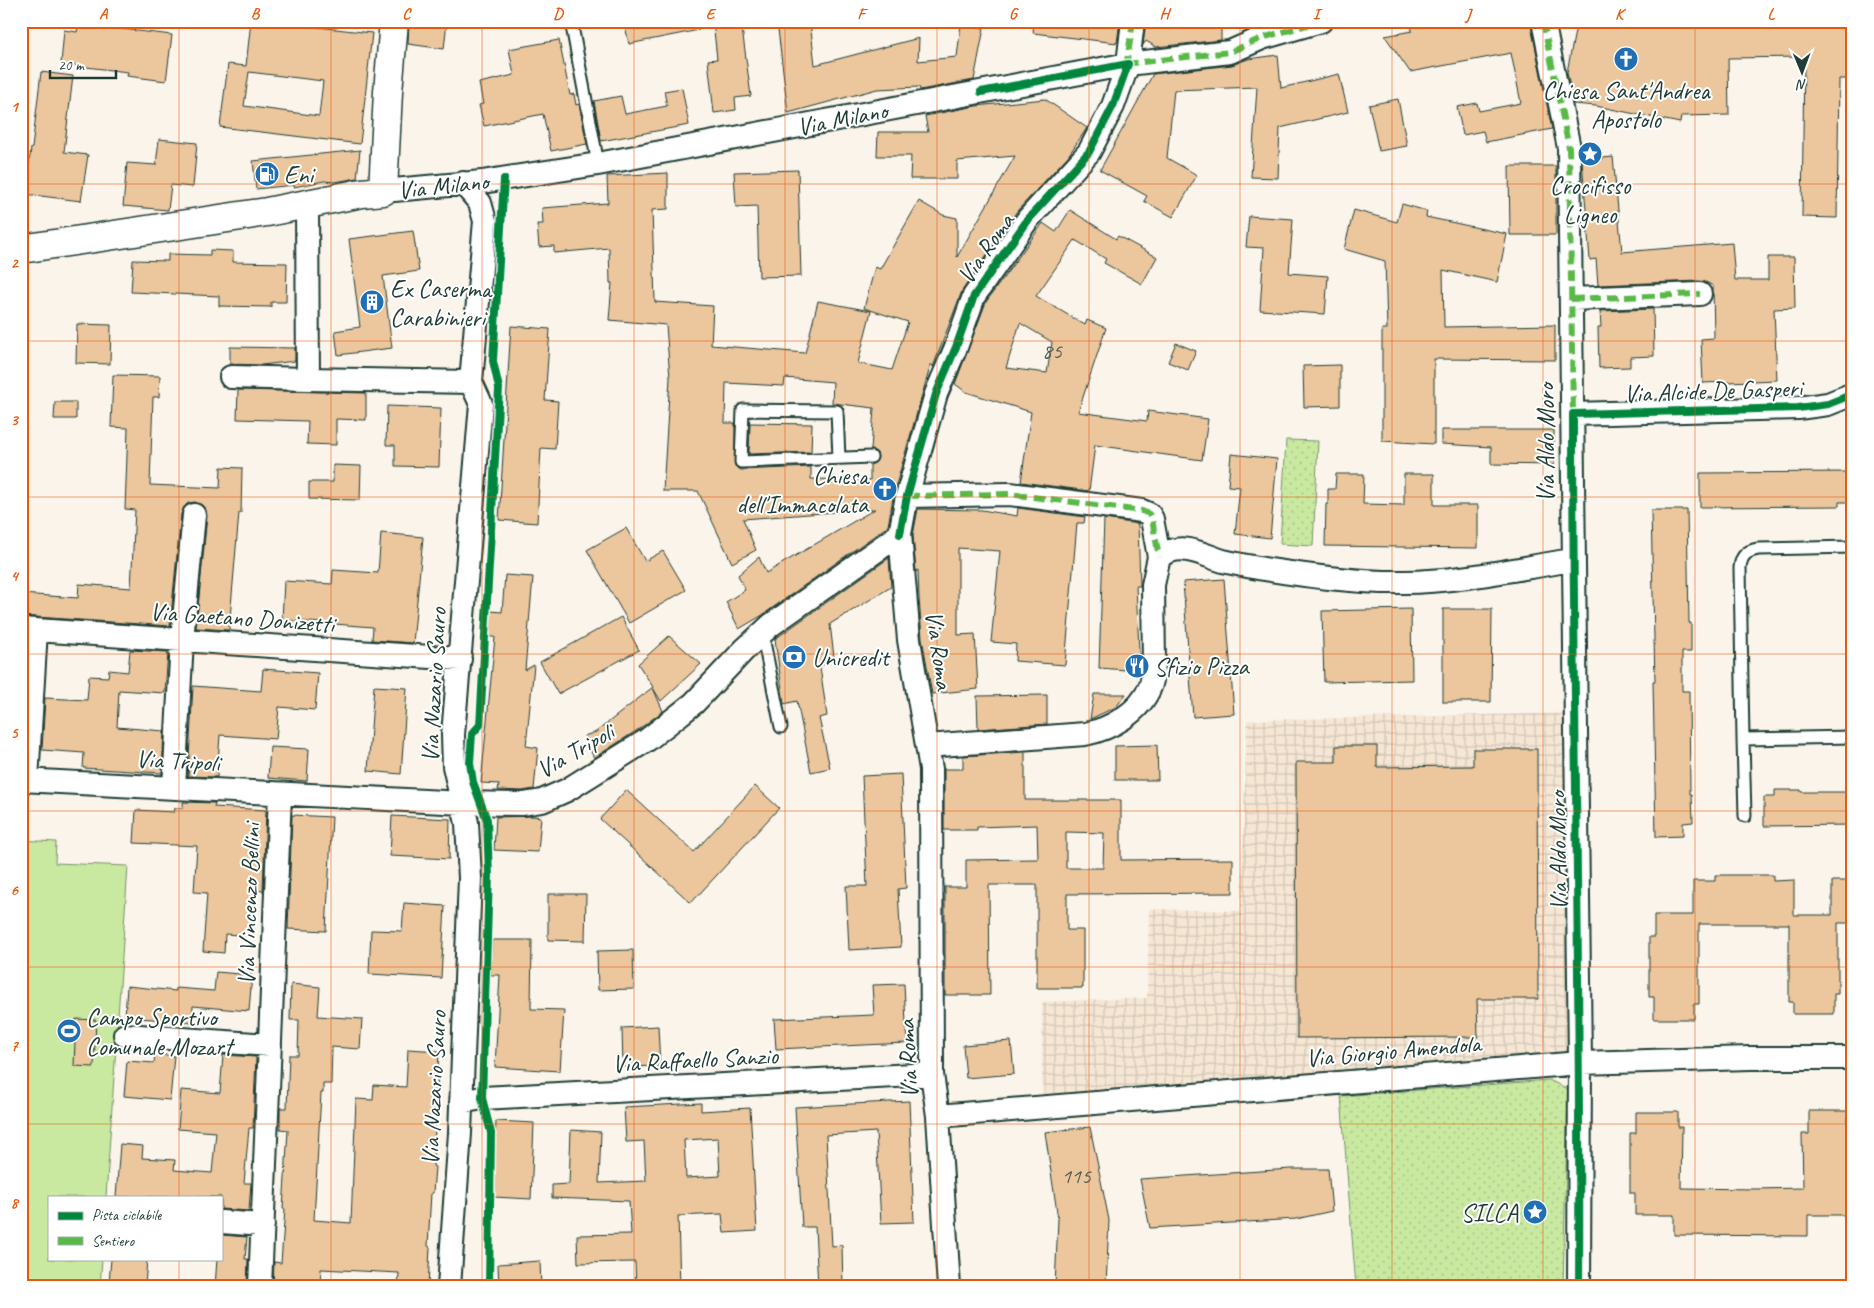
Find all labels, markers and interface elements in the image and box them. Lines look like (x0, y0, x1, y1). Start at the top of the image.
text: A (99, 4, 109, 24)
text: B (251, 4, 261, 24)
text: C (402, 4, 412, 24)
text: D (553, 4, 564, 24)
text: E (706, 4, 717, 24)
text: F (857, 4, 868, 24)
text: G (1009, 4, 1019, 24)
text: H (1159, 4, 1171, 24)
text: I (1313, 4, 1323, 24)
text: J (1464, 4, 1473, 24)
text: K (1615, 4, 1627, 24)
text: L (1768, 4, 1776, 24)
church icon: Chiesa Sant'Andrea Apostolo (1613, 46, 1639, 72)
scale bar (50, 48, 116, 80)
north arrow (1776, 48, 1826, 98)
text: 20 m (58, 56, 85, 75)
place label: Chiesa Sant'Andrea Apostolo (1543, 75, 1711, 136)
text: N (1795, 76, 1807, 93)
street label: Via Milano (795, 94, 893, 143)
text: 1 (10, 97, 19, 117)
place icon: Crocifisso Ligneo (1577, 141, 1603, 167)
place label: Eni (284, 159, 316, 191)
fuel station icon: Eni (254, 161, 280, 187)
street label: Via Milano (396, 165, 493, 207)
place label: Crocifisso Ligneo (1550, 170, 1631, 231)
street label: Via Roma (950, 205, 1023, 290)
text: 2 (10, 253, 19, 273)
place label: Ex Caserma Carabinieri (390, 273, 493, 334)
building icon: Ex Caserma Carabinieri (359, 289, 385, 315)
house number: 85 (1042, 337, 1063, 365)
street label: Via Alcide De Gasperi (1623, 372, 1806, 410)
street label: Via Aldo Moro (1530, 380, 1562, 503)
text: 3 (10, 410, 19, 430)
place label: Chiesa dell'Immacolata (737, 460, 871, 521)
church icon: Chiesa dell'Immacolata (872, 476, 898, 502)
text: 4 (10, 566, 19, 586)
street label: Via Gaetano Donizetti (149, 596, 339, 641)
street label: Via Nazario Sauro (414, 606, 454, 763)
street label: Via Roma (918, 609, 961, 694)
place label: Unicredit (812, 642, 891, 674)
bank icon: Unicredit (781, 644, 807, 670)
place label: Sfizio Pizza (1154, 651, 1251, 683)
restaurant icon: Sfizio Pizza (1124, 653, 1150, 679)
street label: Via Tripoli (531, 714, 623, 786)
text: 5 (11, 723, 20, 743)
street label: Via Tripoli (135, 743, 224, 779)
street label: Via Aldo Moro (1541, 788, 1575, 911)
street label: Via Vincenzo Bellini (230, 819, 268, 986)
text: 6 (10, 880, 19, 900)
place label: Campo Sportivo Comunale Mozart (86, 1002, 236, 1063)
street label: Via Nazario Sauro (414, 1009, 454, 1166)
street label: Via Roma (890, 1016, 926, 1099)
sports icon: Campo Sportivo Comunale Mozart (56, 1018, 82, 1044)
street label: Via Giorgio Amendola (1304, 1027, 1485, 1075)
text: 7 (10, 1036, 19, 1056)
street label: Via Raffaello Sanzio (611, 1040, 780, 1080)
house number: 115 (1061, 1162, 1092, 1190)
text: 8 (10, 1193, 19, 1213)
legend (48, 1196, 222, 1260)
place label: SILCA (1461, 1197, 1518, 1229)
place icon: SILCA (1522, 1199, 1548, 1225)
text: Pista ciclabile (92, 1206, 162, 1225)
text: Sentiero (92, 1232, 135, 1251)

